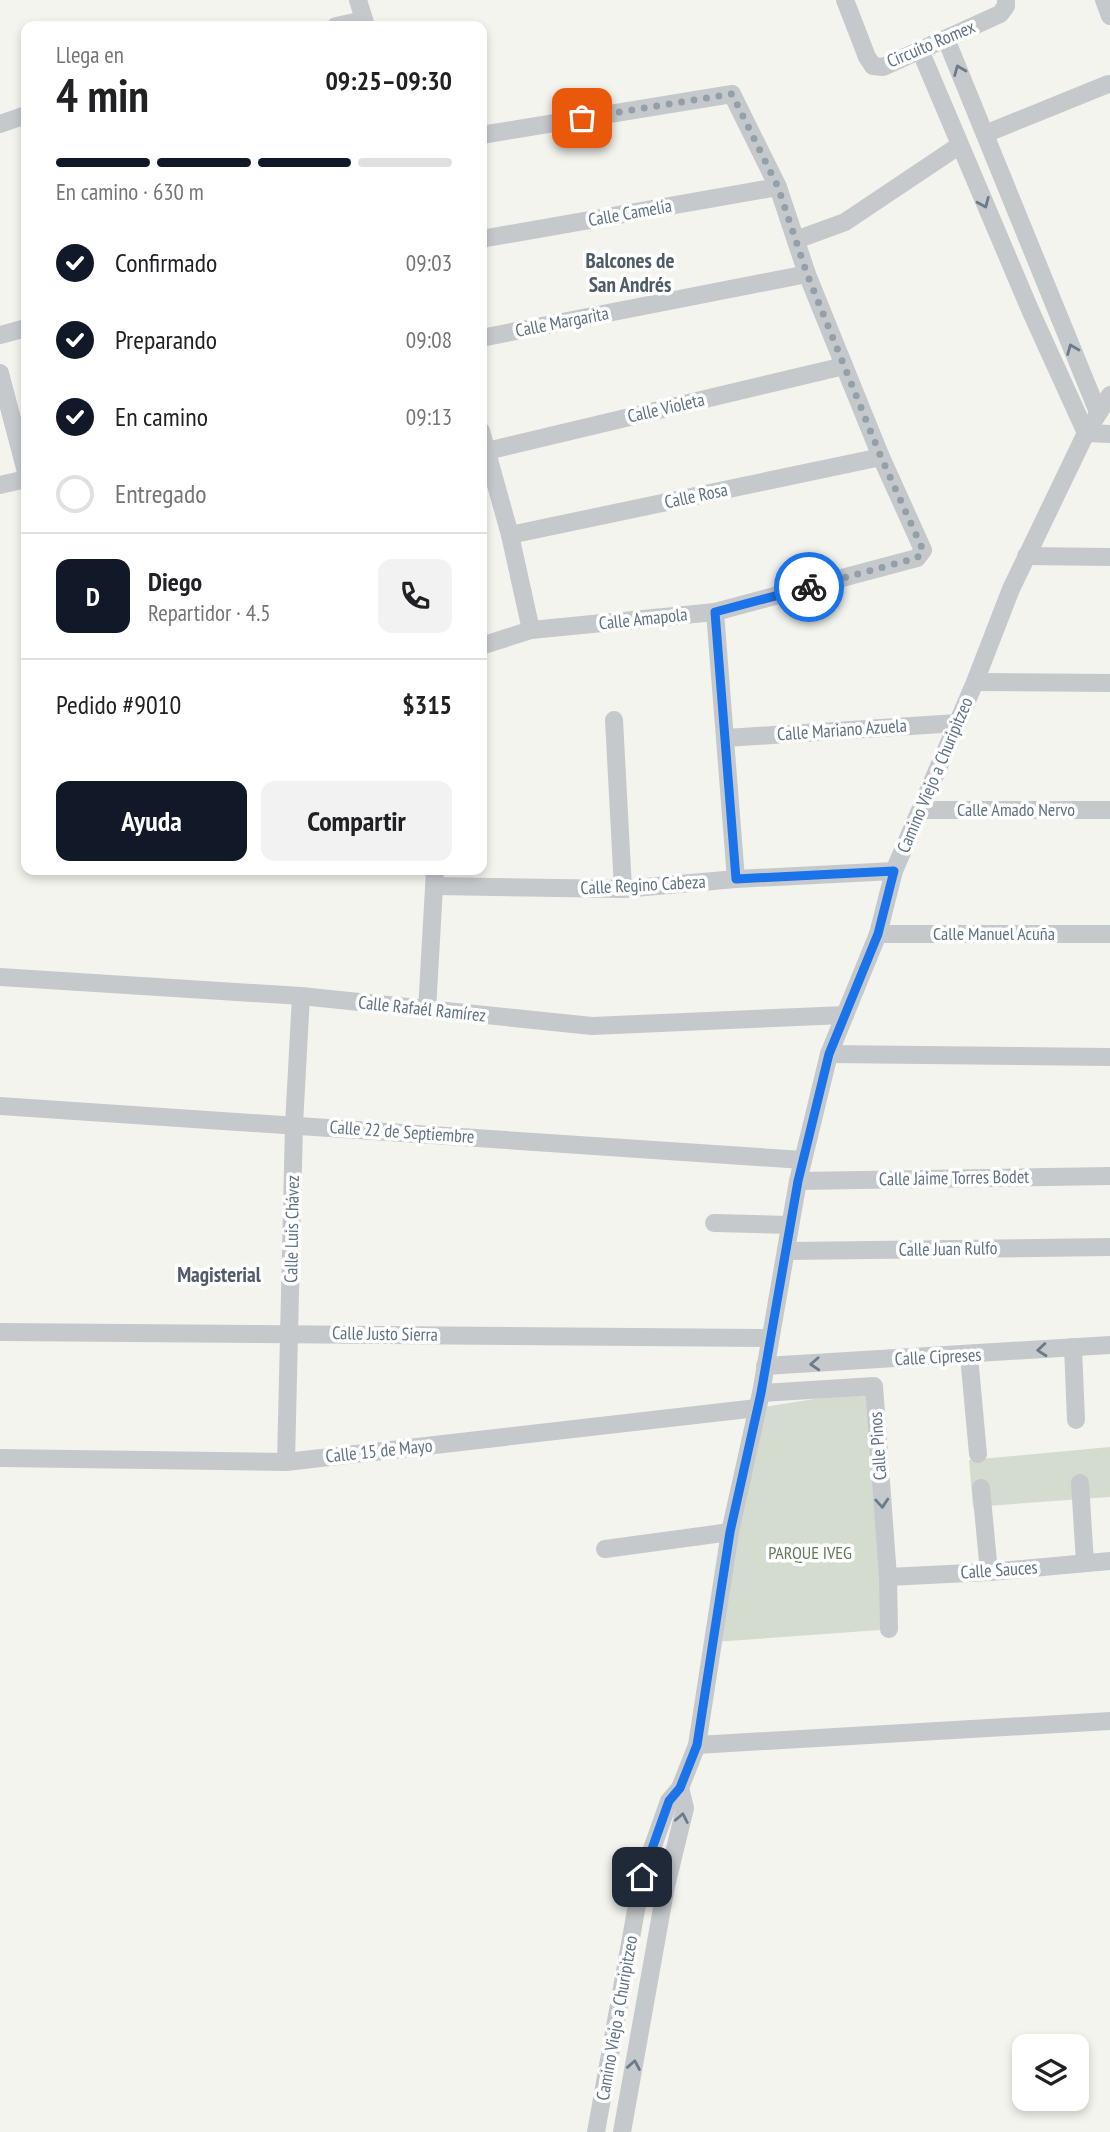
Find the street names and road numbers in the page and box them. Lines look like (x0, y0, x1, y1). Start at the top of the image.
street label: Circuito Romex (883, 14, 979, 72)
street label: Calle Camelia (586, 194, 674, 231)
street label: Calle Margarita (513, 301, 610, 342)
street label: Calle Violeta (625, 388, 707, 428)
street label: Calle Rosa (662, 478, 730, 513)
street label: Calle Amapola (598, 602, 688, 635)
street label: Camino Viejo a Churipitzeo (891, 693, 978, 856)
street label: Calle Mariano Azuela (776, 713, 908, 746)
street label: Calle Amado Nervo (957, 798, 1075, 821)
street label: Calle Regino Cabeza (580, 870, 706, 899)
street label: Calle Manuel Acuña (933, 922, 1055, 945)
street label: Calle Rafaél Ramírez (357, 990, 487, 1027)
street label: Calle 22 de Septiembre (329, 1115, 475, 1148)
street label: Calle Jaime Torres Bodet (879, 1165, 1029, 1190)
street label: Calle Luis Chávez (279, 1175, 304, 1283)
street label: Calle Juan Rulfo (898, 1236, 998, 1261)
street label: Calle Justo Sierra (332, 1321, 438, 1346)
street label: Calle Cipreses (894, 1343, 982, 1370)
street label: Calle Pinos (864, 1411, 891, 1481)
street label: Calle 15 de Mayo (324, 1433, 434, 1468)
street label: Calle Sauces (960, 1555, 1038, 1584)
street label: Camino Viejo a Churipitzeo (591, 1934, 642, 2102)

